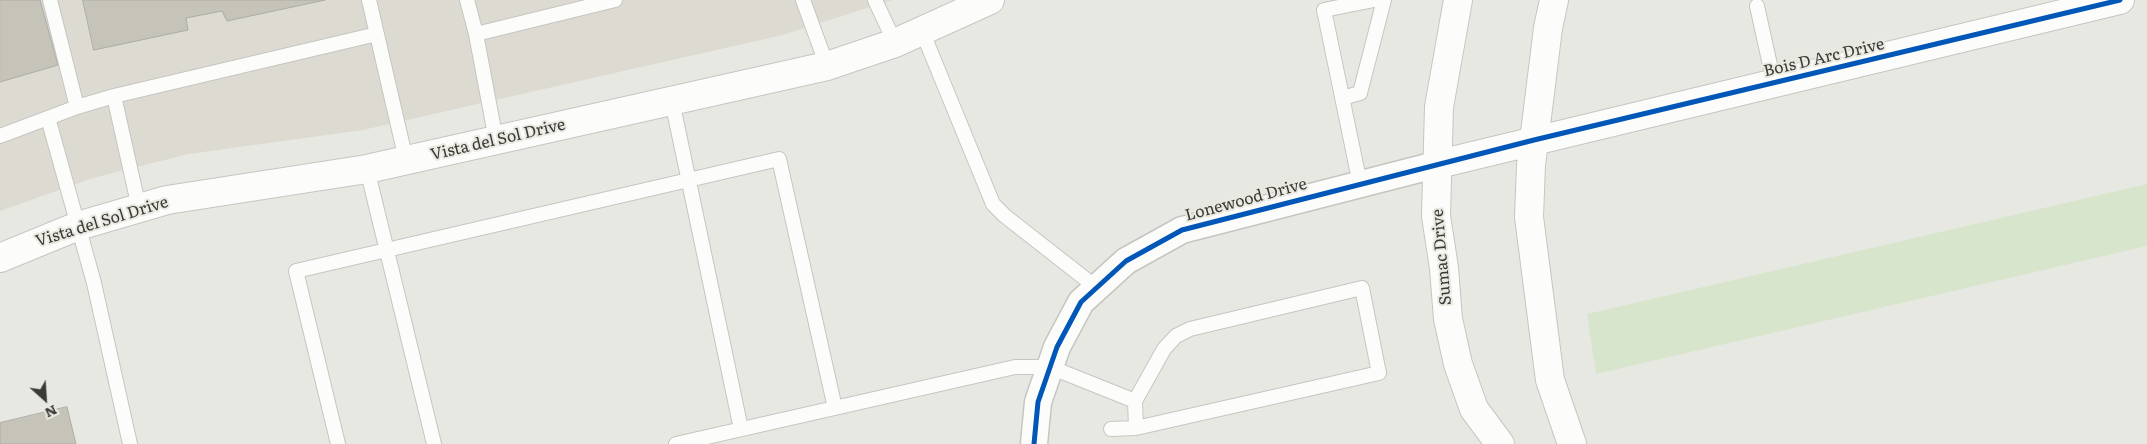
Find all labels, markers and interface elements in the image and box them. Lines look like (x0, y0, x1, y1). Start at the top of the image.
street label: Bois D Arc Drive (1762, 35, 1886, 81)
street label: Vista del Sol Drive (429, 115, 567, 165)
street label: Lonewood Drive (1183, 175, 1309, 225)
street label: Vista del Sol Drive (33, 193, 171, 251)
street label: Sumac Drive (1428, 208, 1456, 306)
north arrow (20, 374, 70, 424)
text: N (42, 401, 61, 424)

